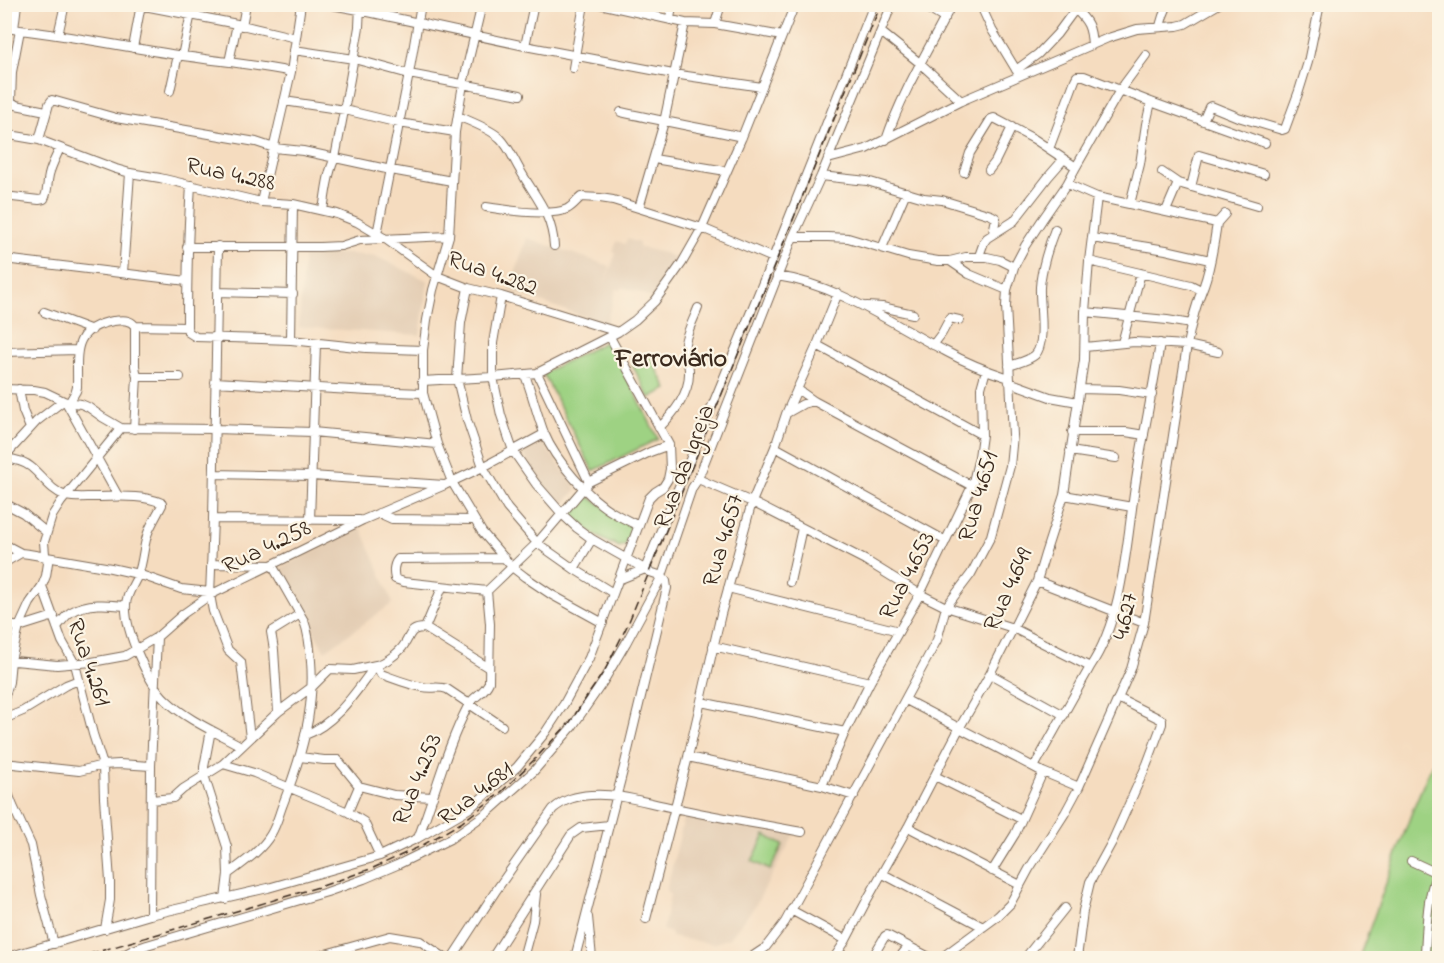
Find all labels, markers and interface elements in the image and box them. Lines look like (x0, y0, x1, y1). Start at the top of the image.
street label: Rua 4.288 (183, 149, 278, 202)
street label: Rua 4.282 (442, 243, 542, 306)
district label: Ferroviário (613, 341, 727, 379)
street label: Rua da Igreja (646, 400, 725, 534)
street label: Rua 4.651 (950, 447, 1009, 546)
street label: Rua 4.657 (695, 490, 754, 591)
street label: Rua 4.258 (217, 512, 318, 585)
street label: Rua 4.653 (871, 526, 945, 626)
street label: Rua 4.649 (975, 542, 1044, 637)
street label: 4.627 (1104, 590, 1148, 643)
street label: Rua 4.261 (56, 614, 119, 712)
street label: Rua 4.253 (384, 729, 453, 831)
street label: Rua 4.681 (431, 754, 522, 836)

